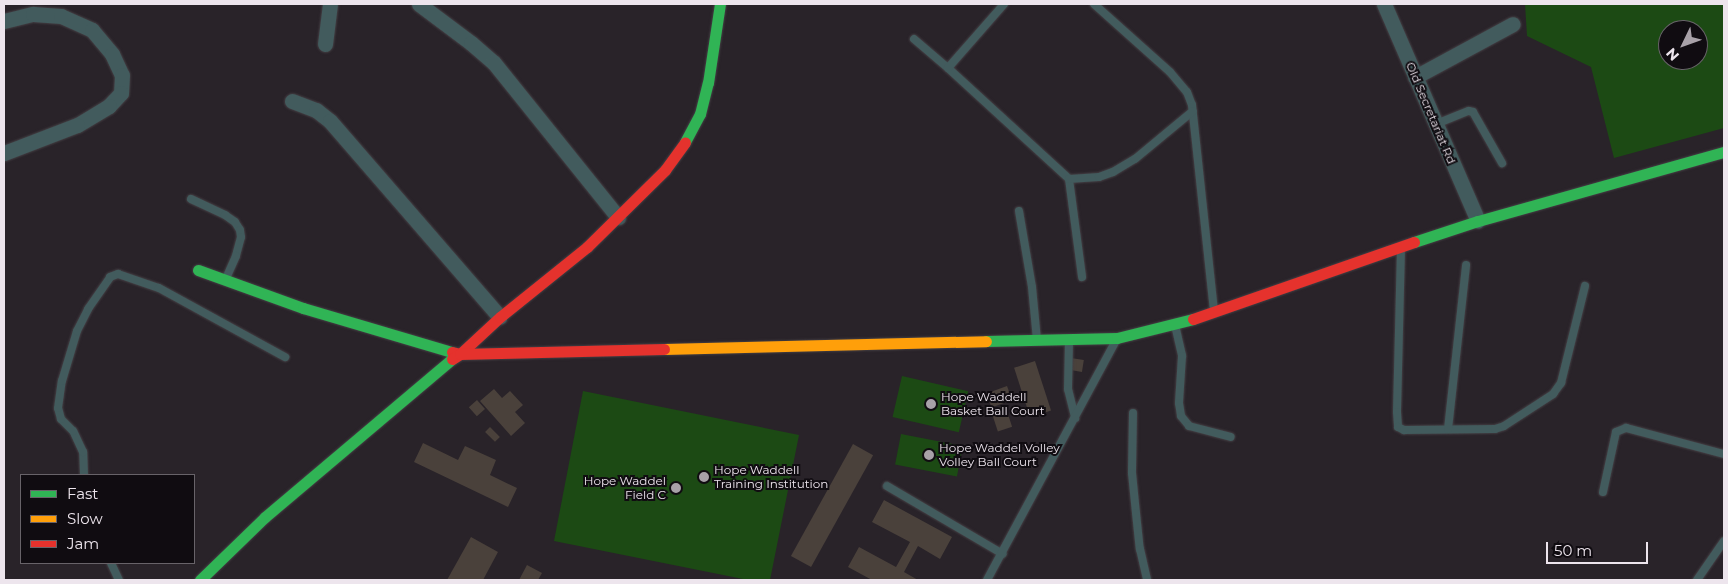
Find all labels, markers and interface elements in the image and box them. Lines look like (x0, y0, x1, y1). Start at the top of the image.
north arrow (1658, 20, 1708, 70)
text: N (1662, 44, 1683, 65)
street label: Old Secretariat Rd (1403, 60, 1459, 166)
place label: Hope Waddell Basket Ball Court (941, 390, 1045, 418)
marker: Hope Waddell Basket Ball Court (925, 398, 937, 410)
place label: Hope Waddel Volley Volley Ball Court (939, 441, 1060, 469)
marker: Hope Waddel Volley Volley Ball Court (923, 449, 935, 461)
place label: Hope Waddell Training Institution (714, 463, 828, 491)
marker: Hope Waddell Training Institution (698, 471, 710, 483)
legend (20, 474, 195, 564)
place label: Hope Waddel Field C (584, 474, 666, 502)
marker: Hope Waddel Field C (670, 482, 682, 494)
text: Fast (67, 484, 98, 503)
text: Slow (67, 509, 103, 528)
scale bar (1548, 532, 1650, 564)
text: Jam (67, 534, 99, 553)
text: 50 m (1554, 541, 1592, 560)

